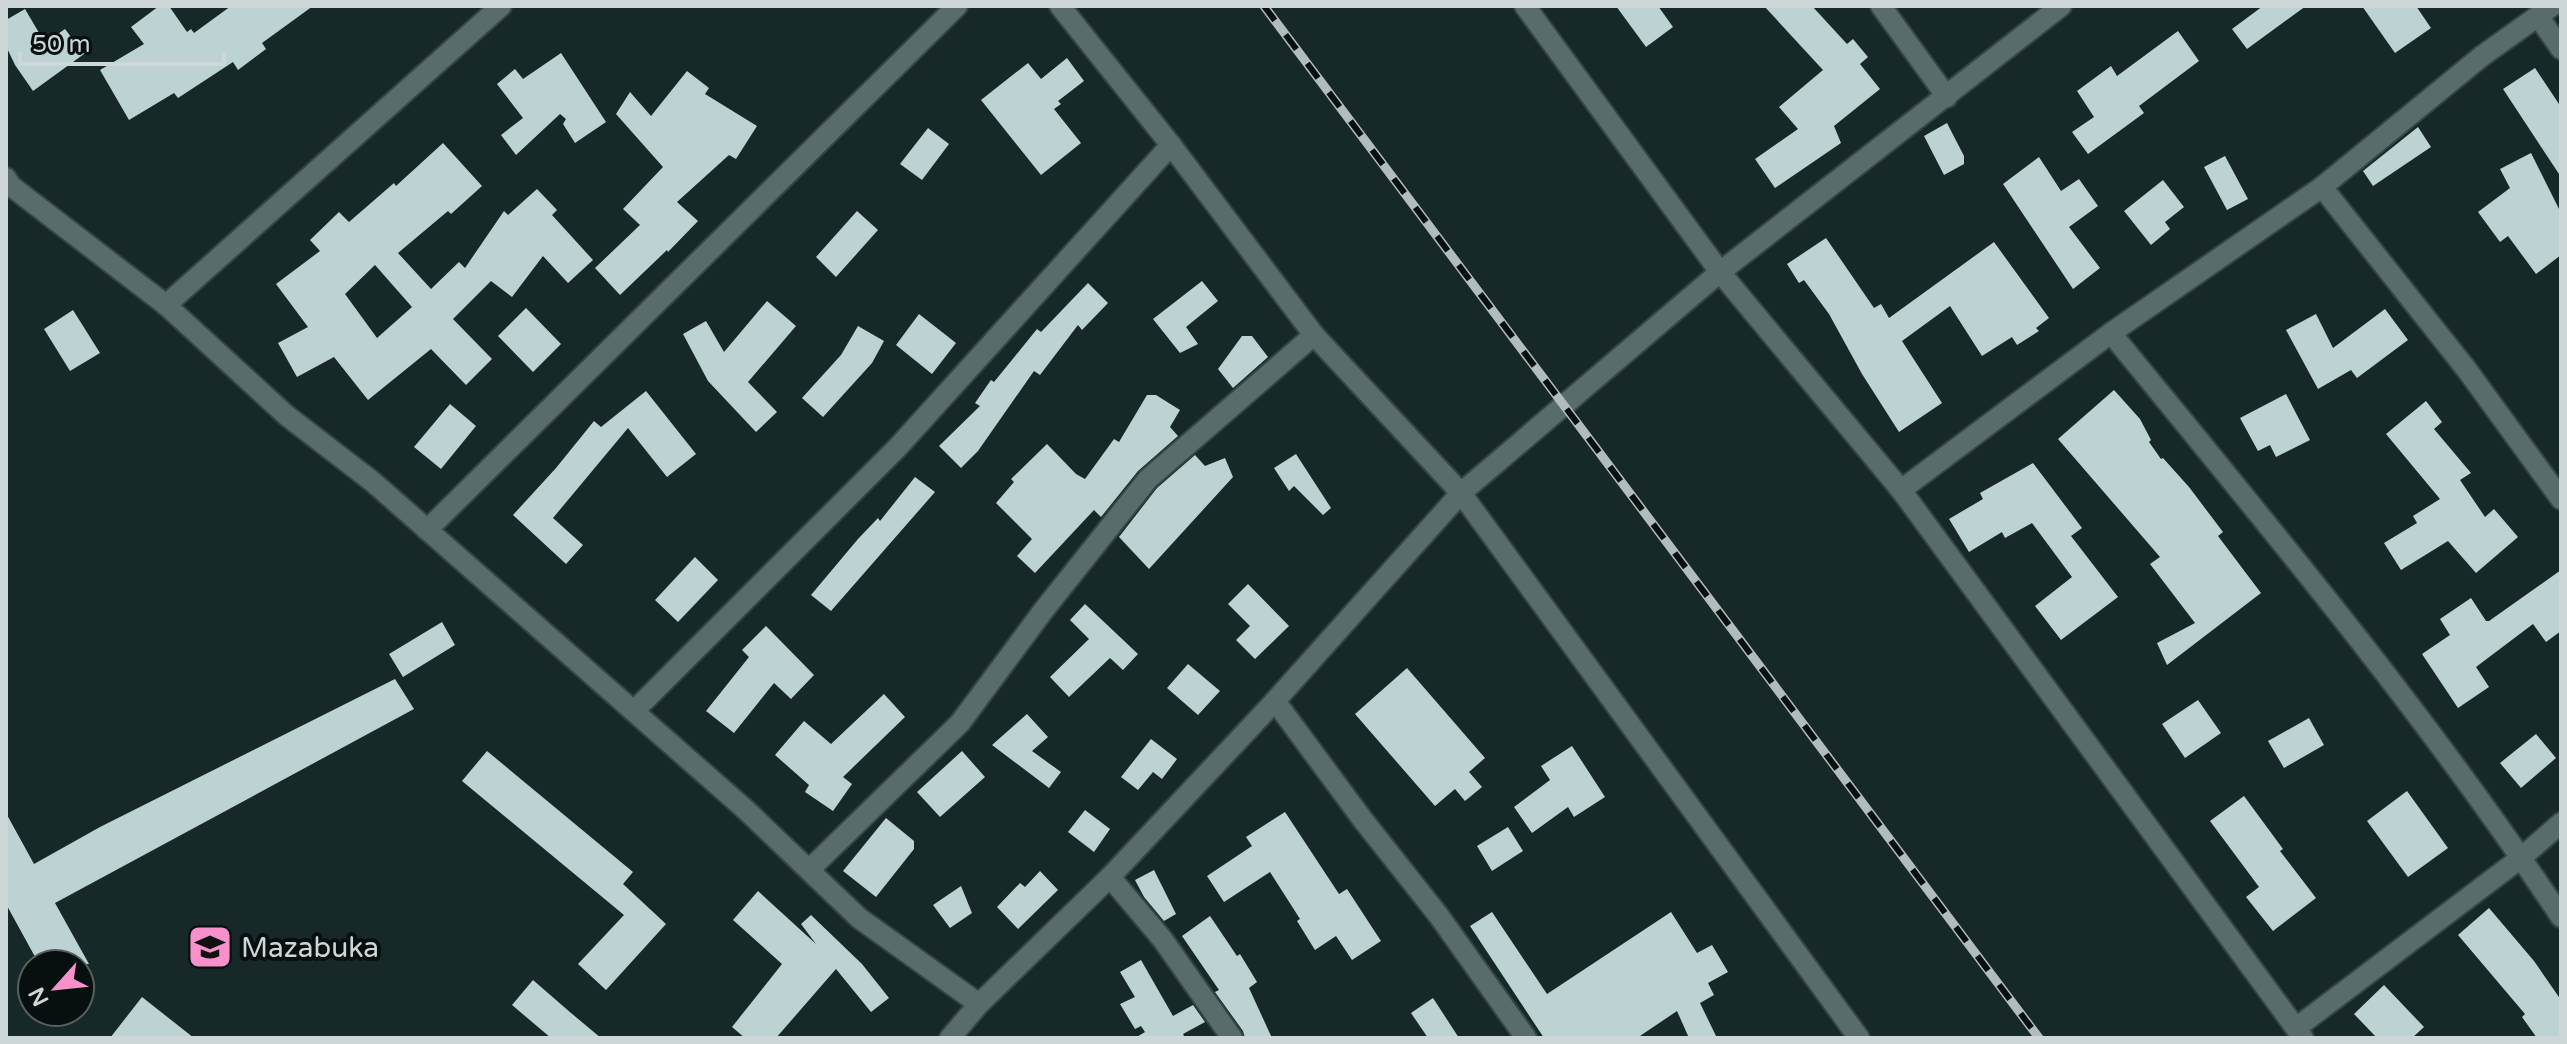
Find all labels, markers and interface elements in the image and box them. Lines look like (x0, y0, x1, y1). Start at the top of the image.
scale bar (20, 16, 224, 66)
text: 50 m (32, 30, 90, 59)
school or university icon: Mazabuka (186, 923, 234, 971)
place label: Mazabuka (241, 931, 379, 965)
north arrow (16, 948, 96, 1028)
text: N (23, 983, 55, 1010)

